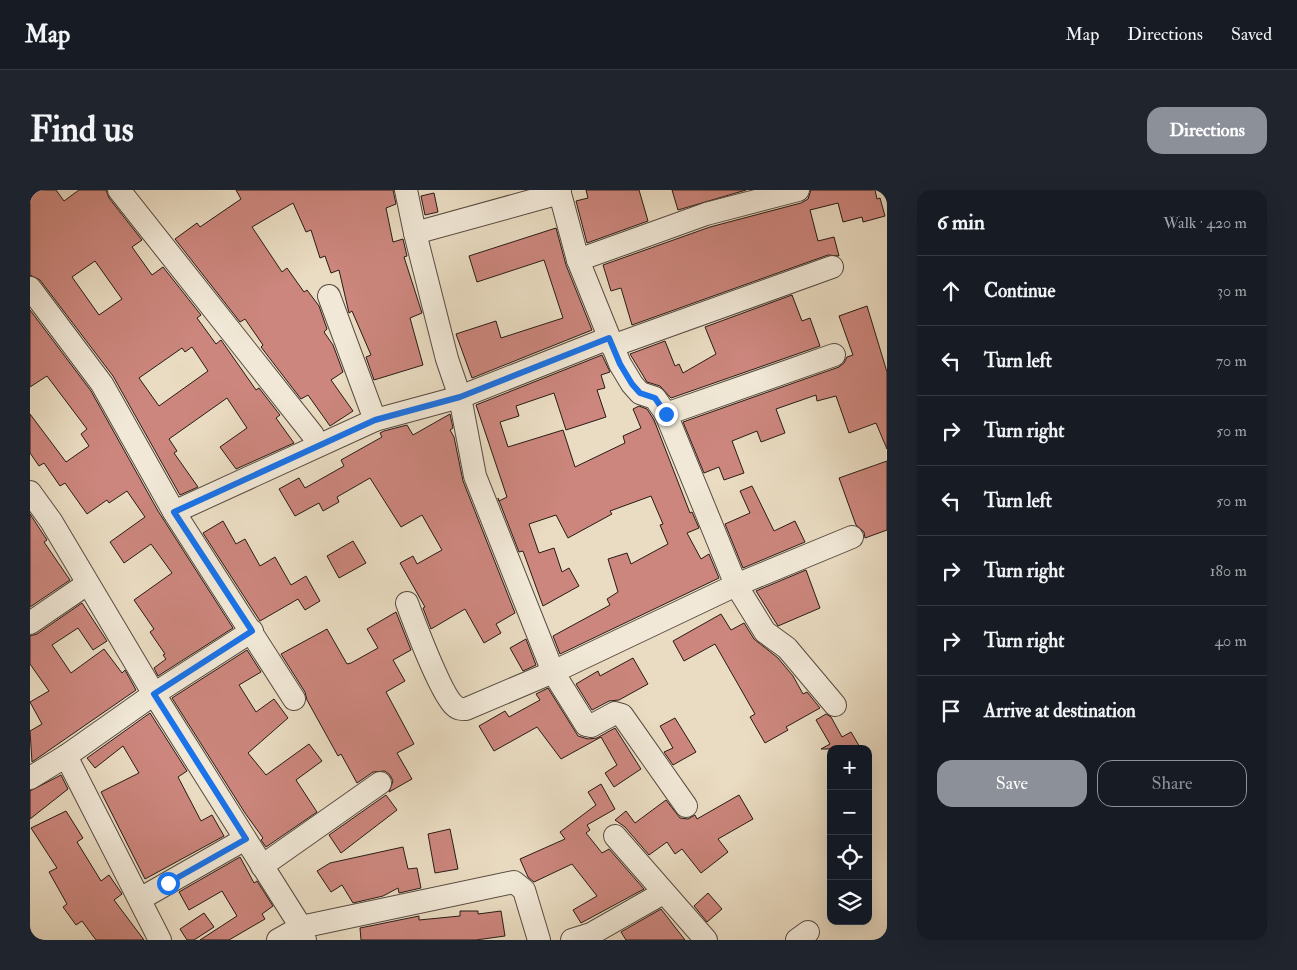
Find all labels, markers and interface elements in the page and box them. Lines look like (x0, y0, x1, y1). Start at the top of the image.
text: Map (25, 19, 70, 50)
text: Map (1066, 23, 1099, 46)
text: Directions (1127, 23, 1203, 46)
text: Saved (1231, 23, 1272, 46)
button: Directions (1147, 107, 1267, 154)
text: Find us (30, 108, 134, 152)
text: 6 min (937, 209, 985, 236)
text: Walk · 420 m (1163, 213, 1247, 233)
icon: ahead (937, 277, 965, 305)
text: Continue (984, 279, 1055, 303)
text: 30 m (1217, 281, 1247, 301)
icon: left (937, 347, 965, 375)
text: Turn left (984, 349, 1052, 373)
text: 70 m (1216, 351, 1247, 371)
route end (655, 403, 678, 426)
icon: right (937, 417, 965, 445)
text: Turn right (984, 419, 1064, 443)
text: 50 m (1216, 421, 1247, 441)
icon: left (937, 487, 965, 515)
text: Turn left (984, 489, 1052, 513)
text: 50 m (1216, 491, 1247, 511)
icon: right (937, 557, 965, 585)
text: Turn right (984, 559, 1064, 583)
text: 180 m (1210, 561, 1247, 581)
icon: right (937, 627, 965, 655)
text: Turn right (984, 629, 1064, 653)
text: 40 m (1214, 631, 1247, 651)
icon: arrive (937, 697, 965, 725)
text: Arrive at destination (984, 699, 1136, 723)
map controls (827, 745, 872, 925)
button: + (827, 745, 872, 790)
button: Save (937, 760, 1087, 807)
button: Share (1097, 760, 1247, 807)
button: − (827, 790, 872, 835)
button: locate (827, 835, 872, 880)
route start (157, 872, 180, 895)
button: layers (827, 880, 872, 925)

